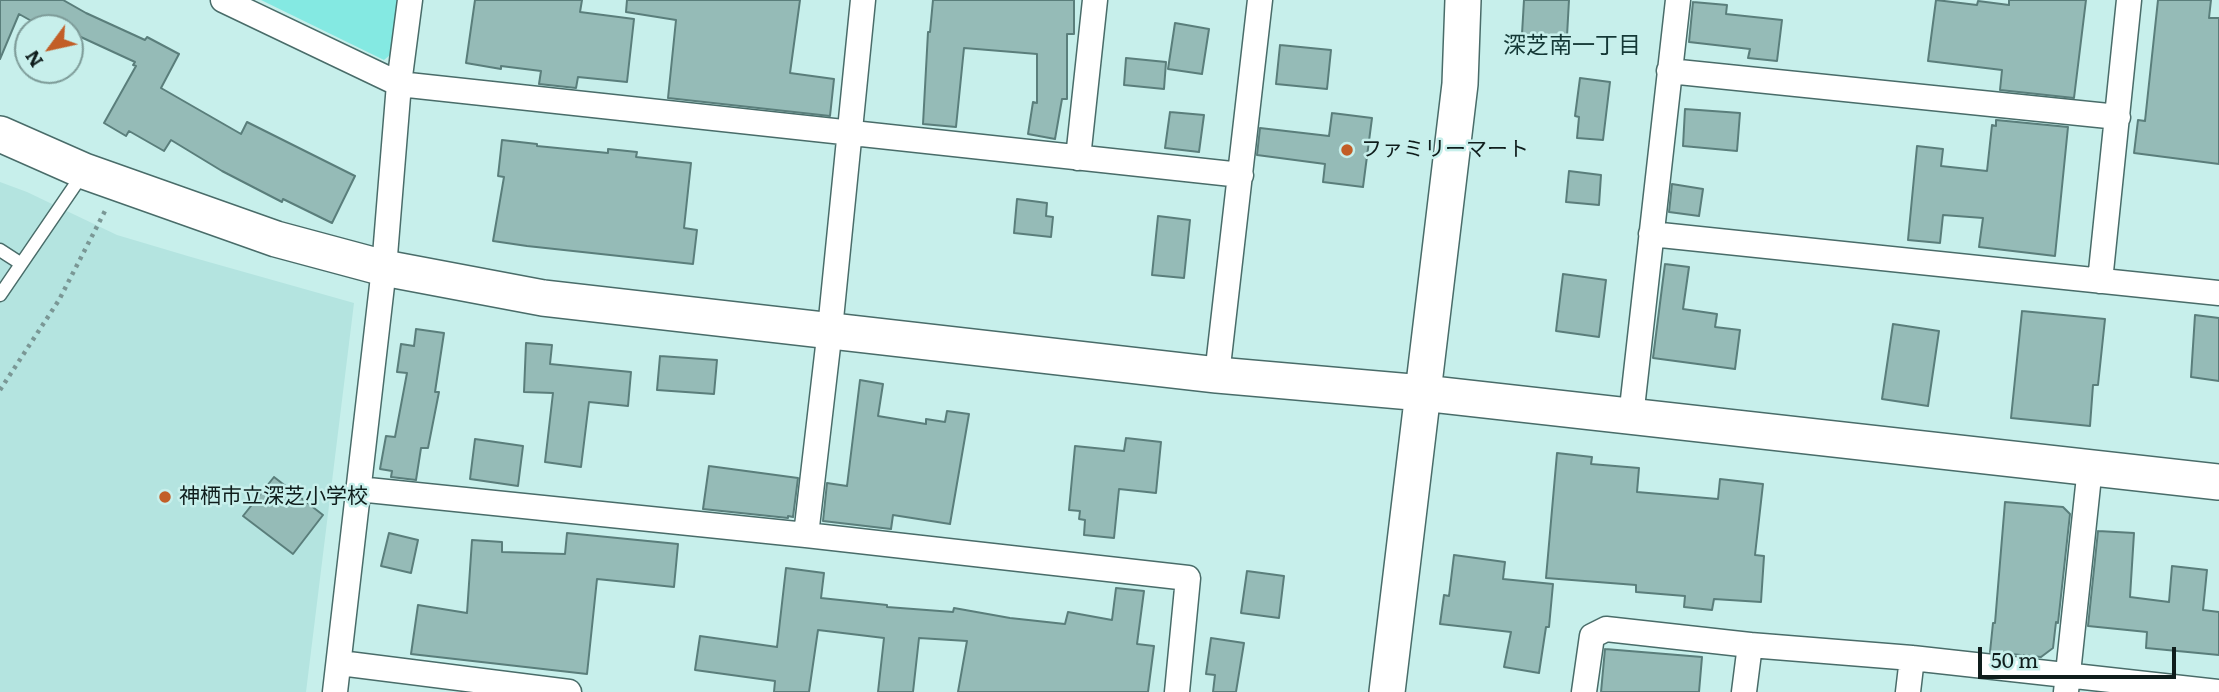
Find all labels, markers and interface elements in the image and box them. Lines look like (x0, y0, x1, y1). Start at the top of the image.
north arrow (14, 14, 84, 84)
district label: 深芝南一丁目 (1503, 32, 1641, 60)
text: N (17, 45, 49, 74)
place label: ファミリーマート (1361, 137, 1529, 163)
marker: ファミリーマート (1339, 142, 1355, 158)
place label: 神栖市立深芝小学校 (179, 484, 368, 510)
marker: 神栖市立深芝小学校 (157, 489, 173, 505)
scale bar (1981, 632, 2179, 676)
text: 50 m (1991, 643, 2038, 674)

